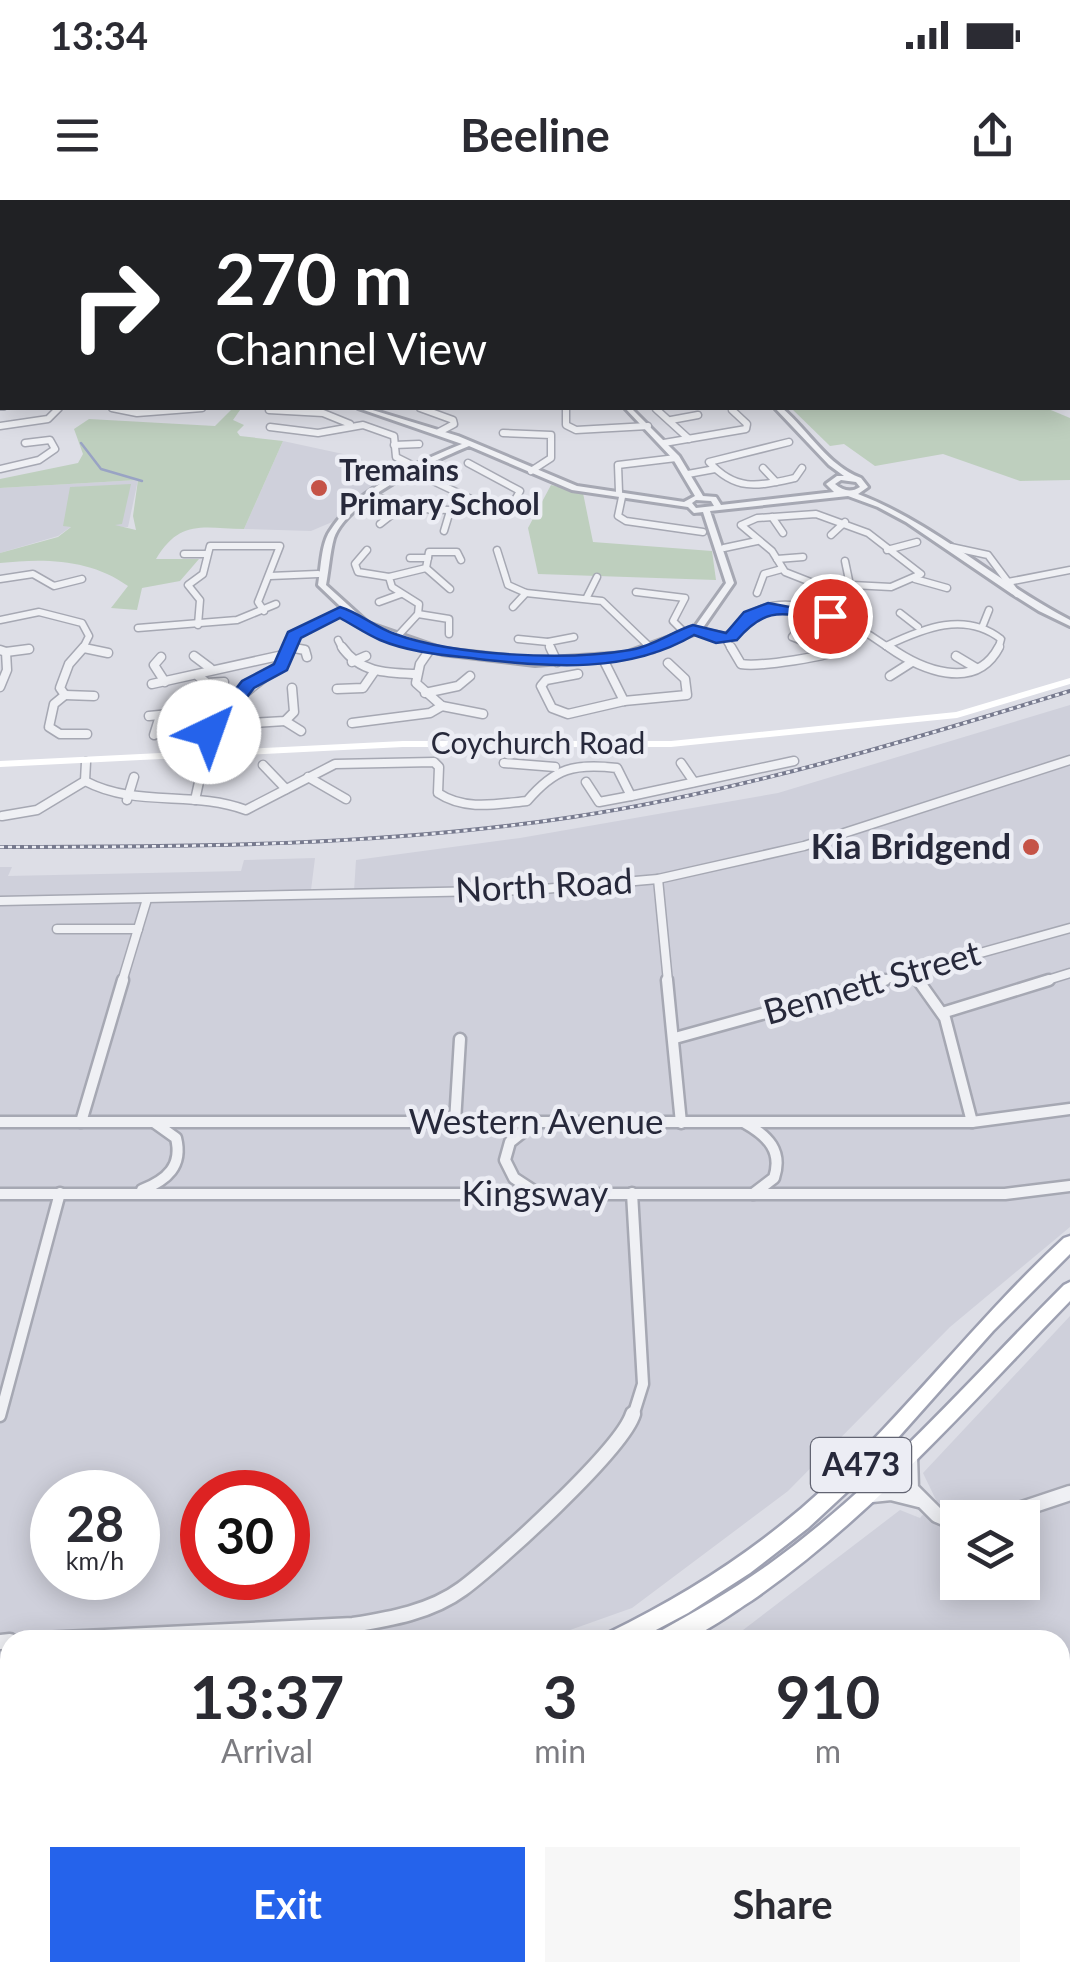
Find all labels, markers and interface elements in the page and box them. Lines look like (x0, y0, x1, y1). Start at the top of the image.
text: 13:34 (50, 12, 148, 58)
icon: menu (50, 108, 105, 163)
text: Beeline (460, 108, 610, 162)
icon: share (965, 108, 1020, 163)
text: 270 m (215, 236, 412, 320)
icon: right (50, 240, 180, 370)
text: Channel View (215, 321, 487, 375)
place label: Tremains Primary School (339, 451, 540, 521)
marker: Tremains Primary School (308, 477, 330, 499)
pin (788, 574, 873, 659)
icon: arrive (803, 589, 858, 644)
position arrow (157, 680, 261, 784)
street label: Coychurch Road (431, 724, 645, 760)
place label: Kia Bridgend (811, 824, 1011, 866)
marker: Kia Bridgend (1020, 836, 1042, 858)
street label: North Road (454, 858, 634, 910)
street label: Bennett Street (758, 930, 985, 1032)
street label: Western Avenue (409, 1099, 663, 1141)
street label: Kingsway (462, 1171, 608, 1213)
road number: A473 (811, 1438, 911, 1492)
speed limit sign: 30 (180, 1470, 310, 1600)
text: 28 (66, 1493, 124, 1553)
map controls (940, 1500, 1040, 1600)
button: layers (940, 1500, 1040, 1600)
text: km/h (66, 1545, 124, 1575)
text: 13:37 (190, 1660, 344, 1732)
text: 3 (543, 1660, 578, 1732)
text: 910 (776, 1660, 880, 1732)
text: Arrival (221, 1731, 313, 1770)
text: min (534, 1731, 586, 1770)
text: m (815, 1731, 841, 1770)
button: Exit (50, 1847, 525, 1962)
button: Share (545, 1847, 1020, 1962)

